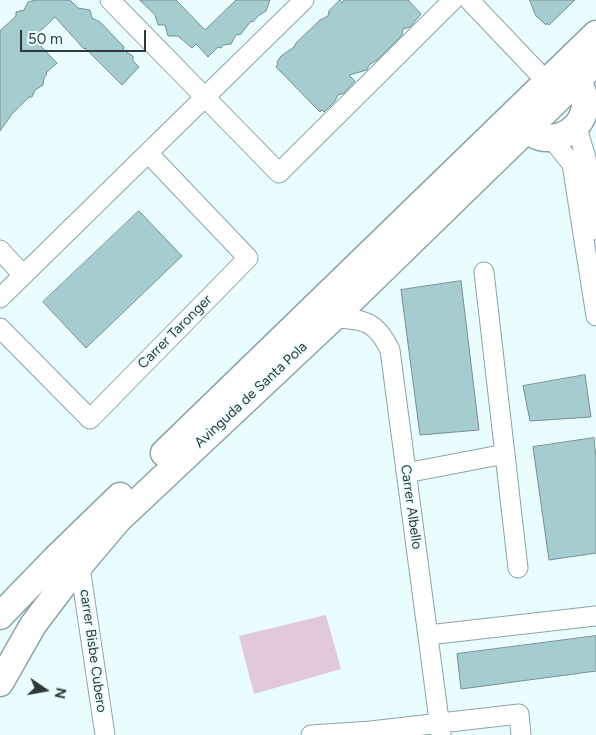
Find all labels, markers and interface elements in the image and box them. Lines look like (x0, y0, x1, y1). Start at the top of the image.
scale bar (22, 20, 149, 52)
text: 50 m (28, 30, 63, 48)
street label: Carrer Taronger (134, 291, 216, 373)
street label: Avinguda de Santa Pola (191, 339, 311, 451)
street label: Carrer Albello (397, 464, 425, 550)
street label: carrer Bisbe Cubero (76, 588, 110, 714)
north arrow (20, 665, 70, 715)
text: N (51, 686, 70, 700)

